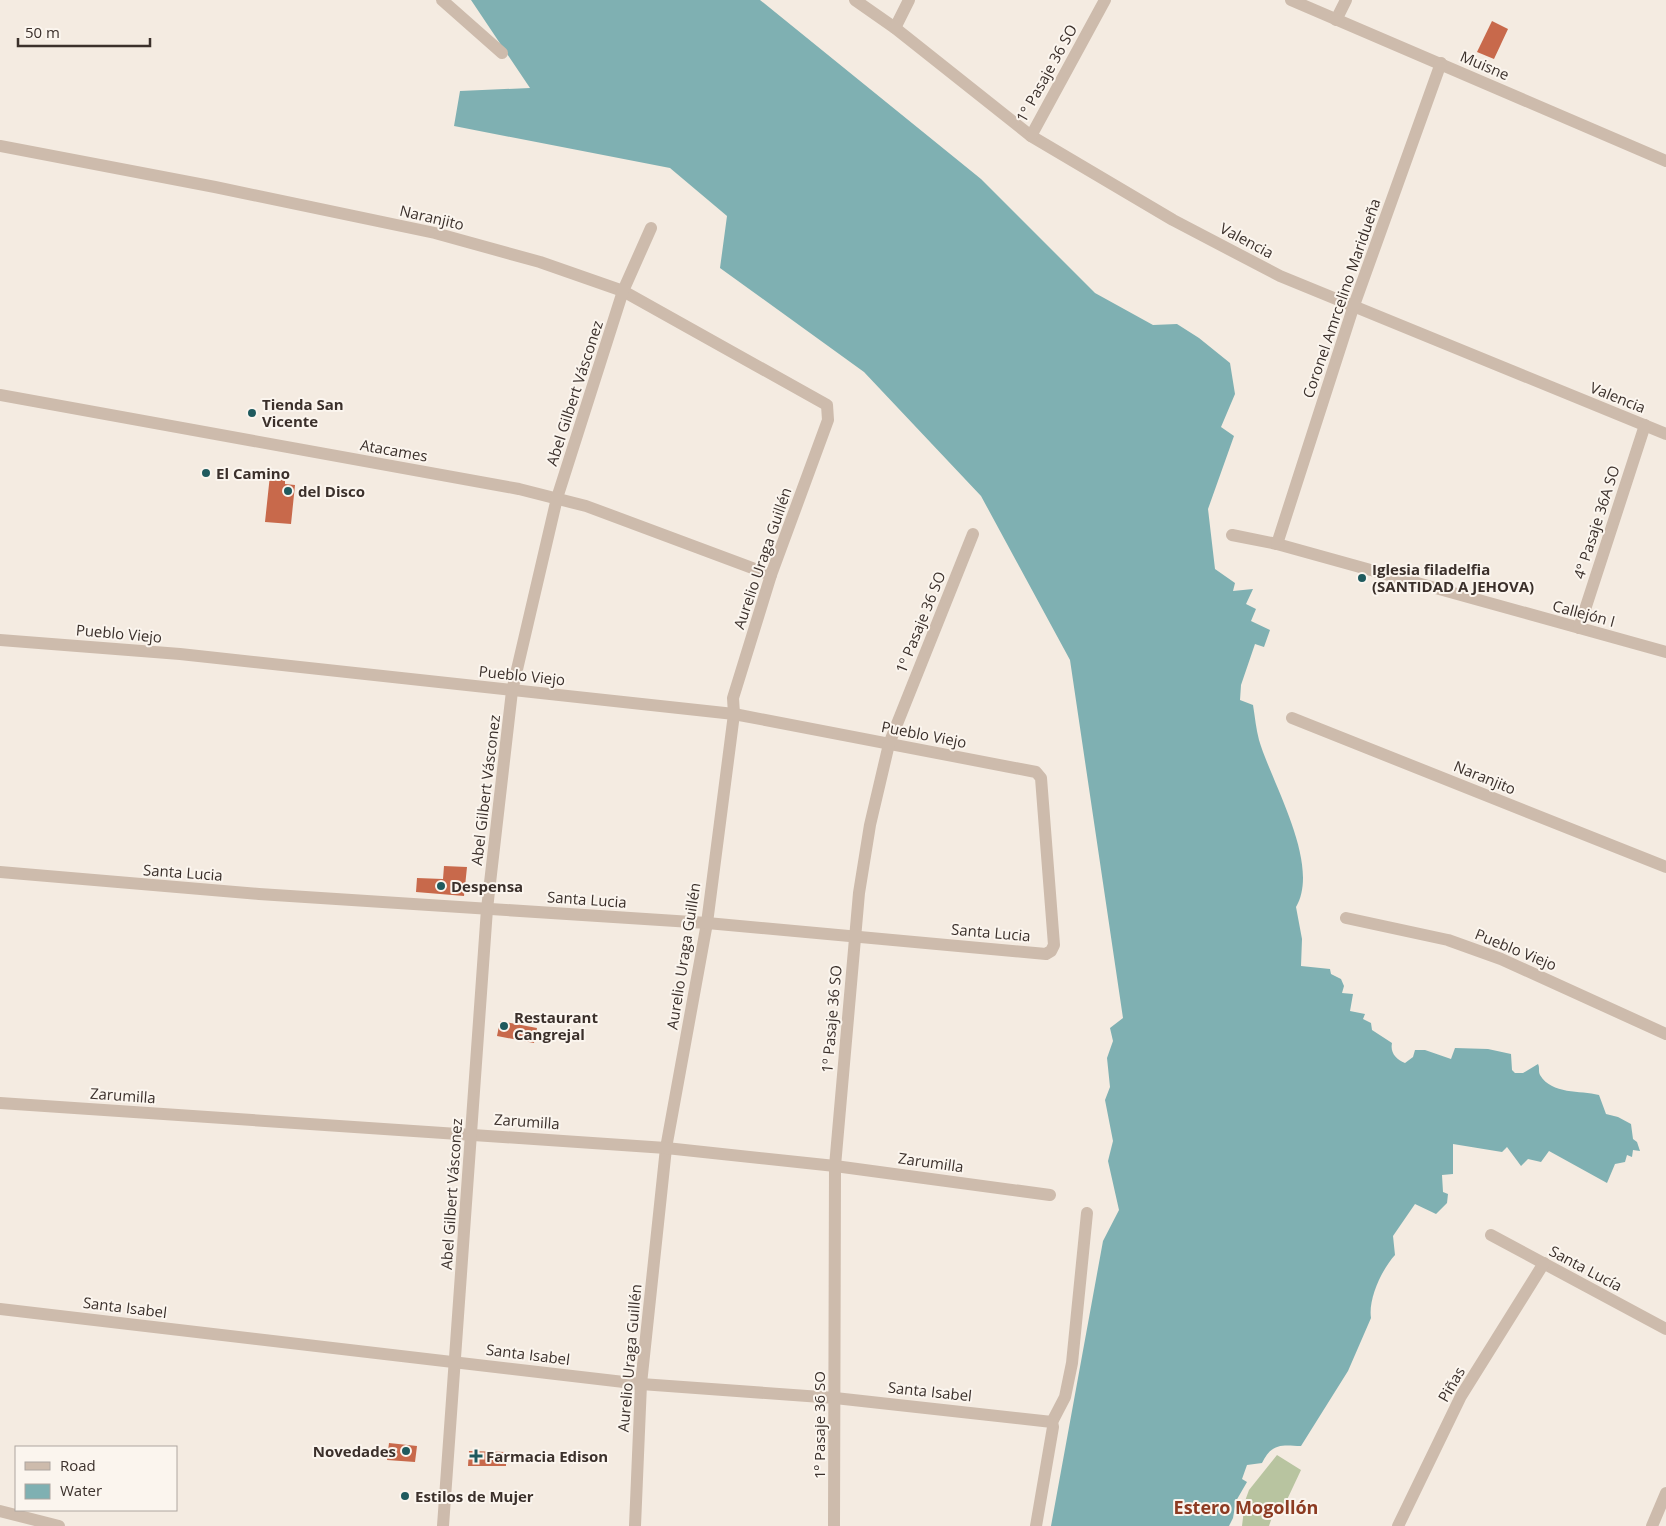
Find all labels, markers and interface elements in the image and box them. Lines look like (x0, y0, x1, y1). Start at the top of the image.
scale bar (18, 15, 150, 47)
street label: 1° Pasaje 36 SO (1011, 21, 1081, 125)
text: 50 m (25, 22, 60, 42)
street label: Muisne (1458, 46, 1512, 84)
street label: Coronel Amrcelino Maridueña (1297, 196, 1385, 400)
street label: Naranjito (398, 200, 466, 234)
street label: Valencia (1217, 218, 1277, 262)
street label: Abel Gilbert Vásconez (541, 318, 607, 468)
street label: Valencia (1587, 377, 1649, 417)
place label: Tienda San Vicente (262, 394, 344, 431)
marker: Tienda San Vicente (246, 407, 258, 419)
street label: Atacames (359, 434, 429, 466)
place label: El Camino (216, 463, 290, 483)
street label: 4° Pasaje 36A SO (1568, 463, 1624, 581)
marker: El Camino (200, 467, 212, 479)
place label: del Disco (298, 481, 365, 501)
street label: Aurelio Uraga Guillén (728, 484, 796, 632)
marker: del Disco (282, 485, 294, 497)
place label: Iglesia filadelfia (SANTIDAD A JEHOVA) (1372, 559, 1534, 596)
street label: 1º Pasaje 36 SO (891, 568, 949, 676)
marker: Iglesia filadelfia (SANTIDAD A JEHOVA) (1356, 572, 1368, 584)
street label: Callejón I (1551, 595, 1617, 631)
street label: Pueblo Viejo (75, 619, 163, 647)
street label: Pueblo Viejo (478, 661, 566, 689)
street label: Abel Gilbert Vásconez (466, 714, 504, 866)
street label: Pueblo Viejo (880, 716, 968, 752)
street label: Naranjito (1451, 756, 1519, 798)
street label: Santa Lucia (143, 859, 223, 885)
place label: Despensa (451, 876, 523, 896)
marker: Despensa (435, 880, 447, 892)
street label: Aurelio Uraga Guillén (662, 881, 704, 1031)
street label: Santa Lucia (547, 886, 627, 912)
street label: Santa Lucia (950, 919, 1032, 945)
street label: Pueblo Viejo (1472, 924, 1560, 974)
street label: 1º Pasaje 36 SO (816, 964, 846, 1074)
place label: Restaurant Cangrejal (514, 1007, 598, 1044)
marker: Restaurant Cangrejal (498, 1020, 510, 1032)
street label: Zarumilla (89, 1083, 157, 1107)
street label: Zarumilla (493, 1109, 561, 1133)
street label: Abel Gilbert Vásconez (436, 1118, 466, 1270)
street label: Zarumilla (897, 1148, 965, 1176)
street label: Santa Lucía (1546, 1240, 1626, 1296)
street label: Aurelio Uraga Guillén (613, 1283, 645, 1433)
street label: Santa Isabel (82, 1292, 168, 1322)
street label: Santa Isabel (485, 1339, 571, 1369)
street label: Piñas (1433, 1363, 1469, 1405)
street label: 1º Pasaje 36 SO (809, 1371, 829, 1479)
street label: Santa Isabel (887, 1377, 973, 1405)
place label: Novedades (313, 1441, 396, 1461)
marker: Novedades (400, 1445, 412, 1457)
legend (15, 1446, 178, 1511)
place label: Farmacia Edison (486, 1446, 608, 1466)
marker: Farmacia Edison (470, 1450, 482, 1462)
text: Road (60, 1455, 96, 1475)
text: Water (60, 1480, 102, 1500)
place label: Estilos de Mujer (415, 1486, 534, 1506)
marker: Estilos de Mujer (399, 1490, 411, 1502)
district label: Estero Mogollón (1174, 1495, 1318, 1519)

